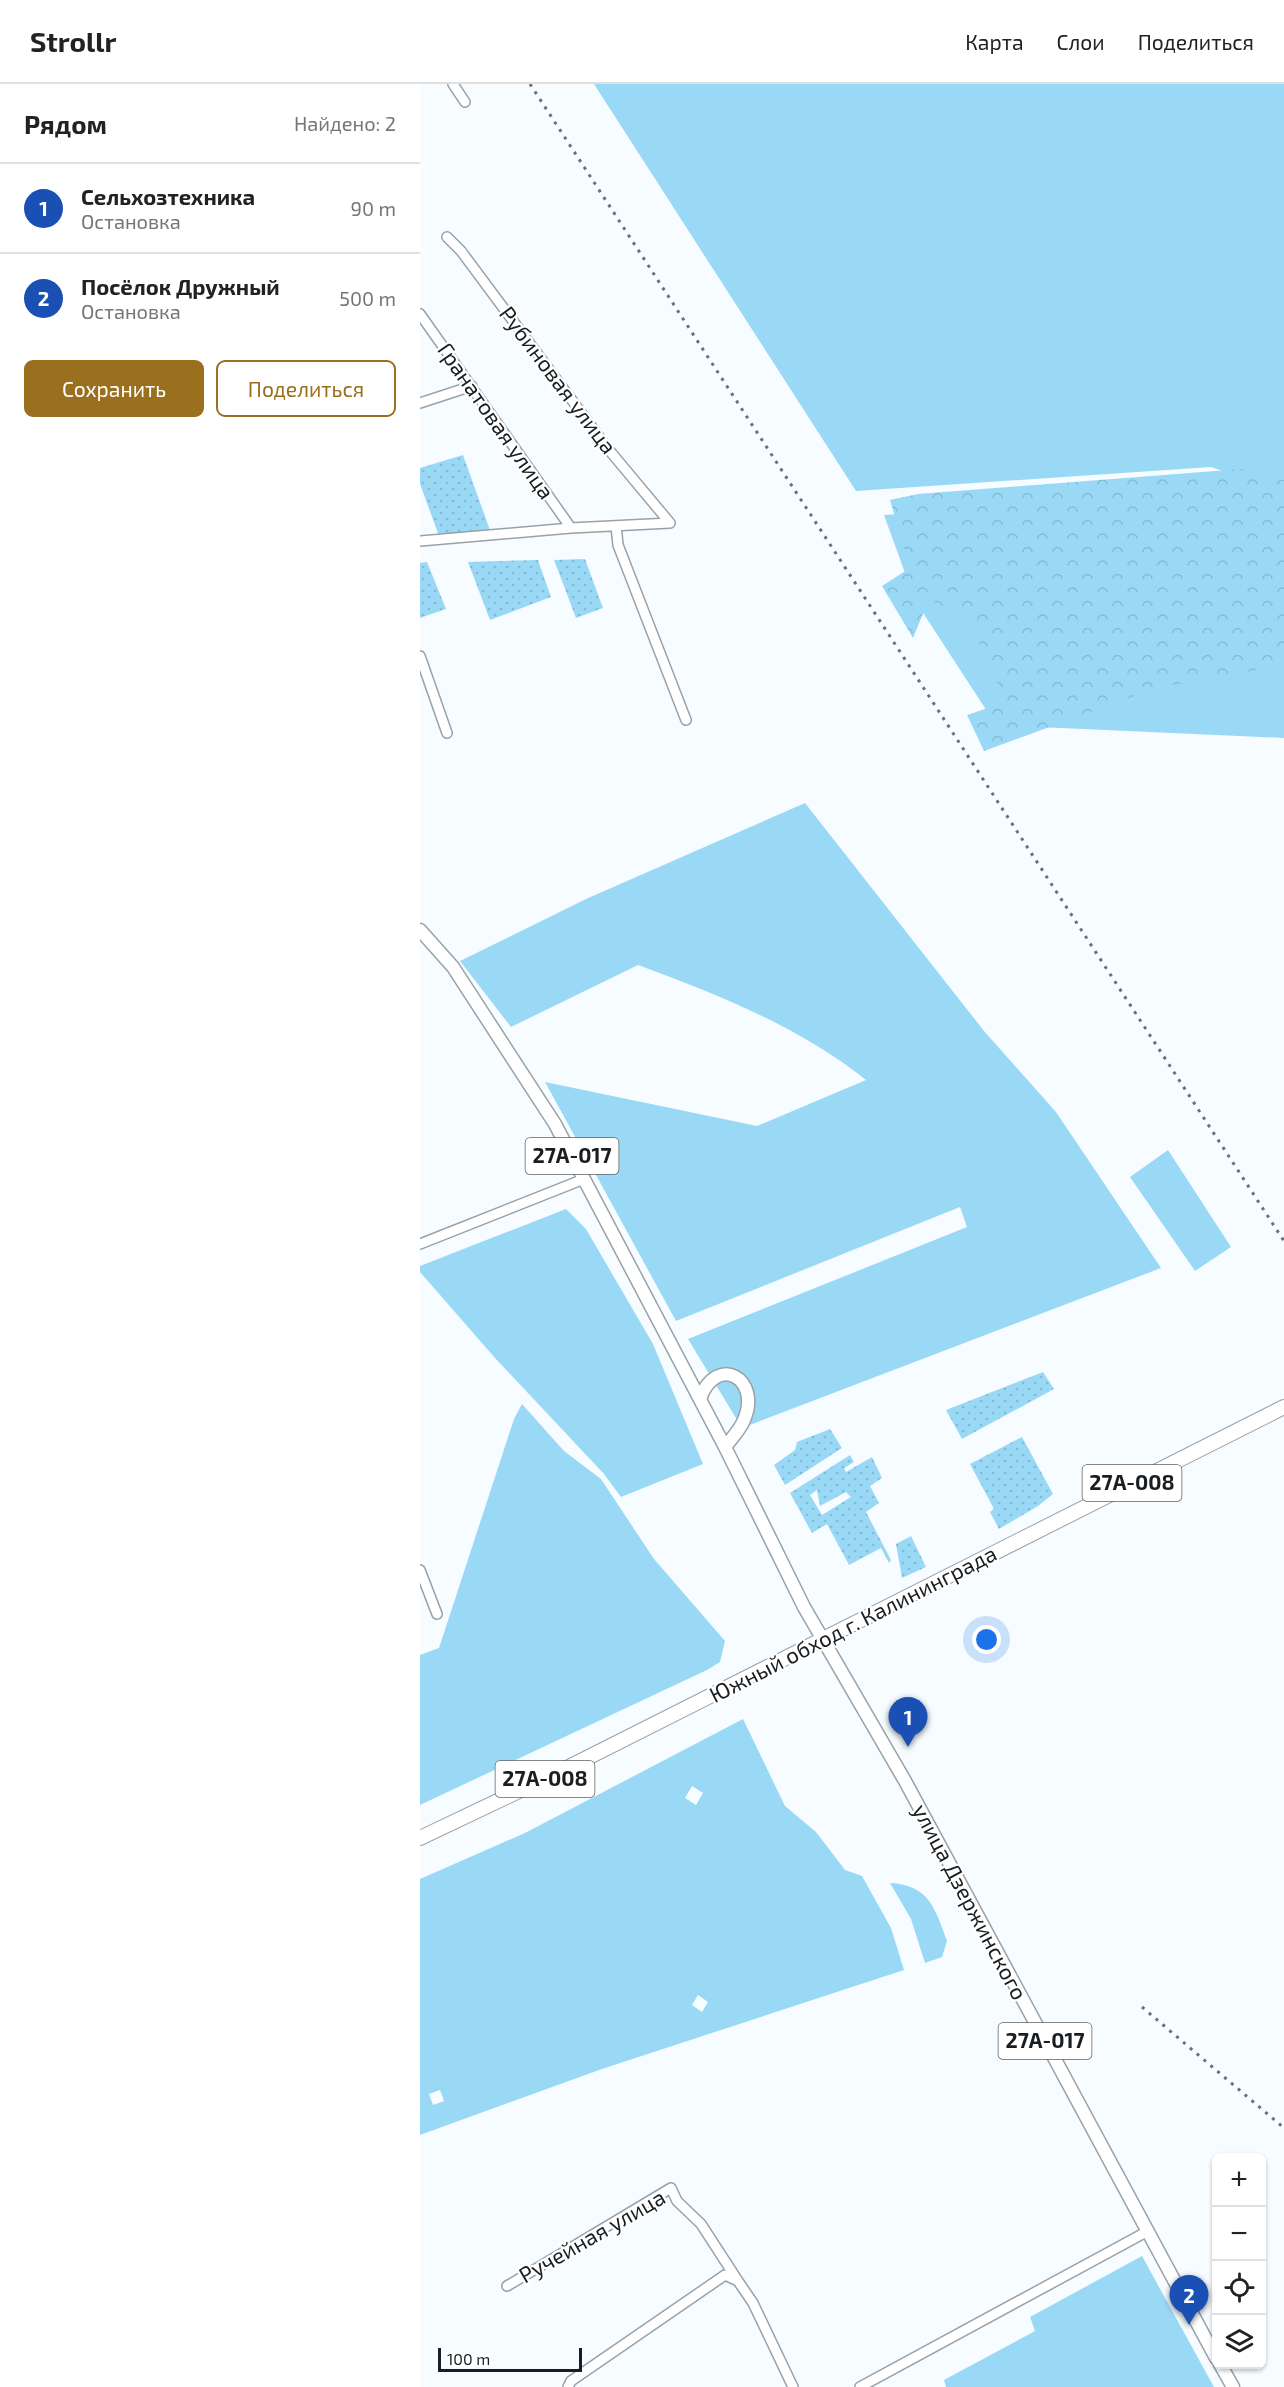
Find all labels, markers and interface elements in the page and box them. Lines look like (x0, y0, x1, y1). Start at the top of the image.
text: Strollr (30, 24, 116, 58)
text: Карта (965, 29, 1024, 54)
text: Слои (1057, 29, 1105, 54)
text: Поделиться (1138, 29, 1254, 54)
text: Рядом (24, 108, 107, 139)
text: Найдено: 2 (294, 111, 396, 135)
text: Сельхозтехника (81, 183, 255, 209)
text: 1 (39, 196, 48, 220)
text: 90 m (351, 196, 396, 220)
text: Остановка (81, 209, 181, 233)
text: Посёлок Дружный (81, 273, 280, 299)
text: 2 (38, 286, 49, 310)
text: 500 m (339, 286, 396, 310)
text: Остановка (81, 299, 181, 323)
street label: Рубиновая улица (494, 300, 623, 459)
street label: Гранатовая улица (432, 337, 560, 504)
button: Сохранить (24, 360, 204, 417)
button: Поделиться (216, 360, 396, 417)
road number: 27А-017 (526, 1138, 618, 1174)
road number: 27А-008 (1082, 1465, 1182, 1501)
street label: Южный обход г. Калининграда (705, 1539, 1001, 1707)
your location (972, 1625, 1001, 1654)
pin: 1 (888, 1698, 928, 1747)
road number: 27А-008 (496, 1761, 594, 1797)
street label: улица Дзержинского (907, 1799, 1034, 2004)
road number: 27А-017 (998, 2023, 1092, 2059)
map controls (1212, 2153, 1266, 2369)
button: + (1212, 2153, 1266, 2207)
street label: Ручейная улица (514, 2183, 670, 2288)
button: − (1212, 2207, 1266, 2261)
button: locate (1212, 2261, 1266, 2315)
pin: 2 (1170, 2276, 1208, 2325)
button: layers (1212, 2315, 1266, 2369)
scale bar (438, 2345, 582, 2372)
text: 100 m (447, 2349, 490, 2368)

